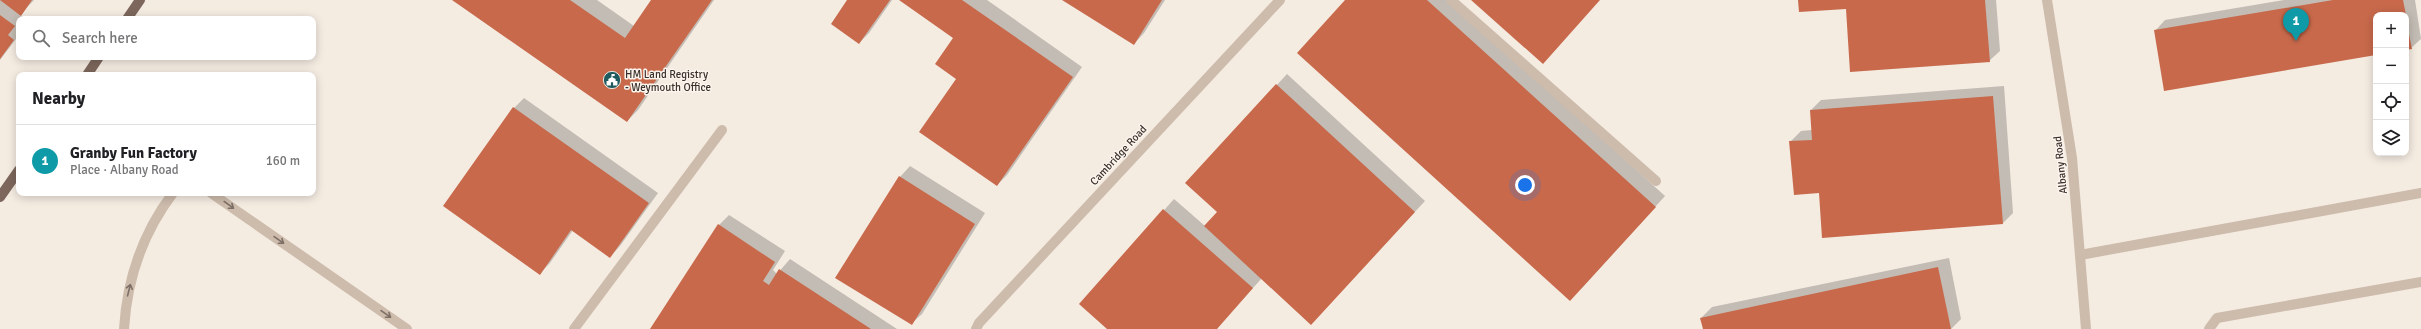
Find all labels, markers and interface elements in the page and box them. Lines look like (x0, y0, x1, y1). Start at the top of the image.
pin: 1 (2283, 8, 2309, 41)
map controls (2373, 12, 2409, 156)
button: + (2373, 12, 2409, 48)
search box (16, 16, 316, 60)
icon: search (30, 27, 52, 49)
text: Search here (62, 29, 138, 47)
button: − (2373, 48, 2409, 84)
place label: HM Land Registry - Weymouth Office (625, 68, 711, 94)
public building icon: HM Land Registry - Weymouth Office (602, 70, 622, 90)
button: locate (2373, 84, 2409, 120)
text: Nearby (32, 88, 85, 109)
button: layers (2373, 120, 2409, 156)
street label: Cambridge Road (1087, 123, 1150, 188)
street label: Albany Road (2051, 135, 2070, 195)
text: Granby Fun Factory (70, 144, 197, 162)
text: 1 (41, 153, 49, 169)
text: 160 m (266, 153, 300, 169)
text: Place · Albany Road (70, 162, 179, 178)
your location (1515, 175, 1535, 195)
one-way arrow (224, 201, 235, 209)
one-way arrow (273, 236, 284, 244)
one-way arrow (125, 284, 133, 297)
one-way arrow (380, 310, 391, 318)

